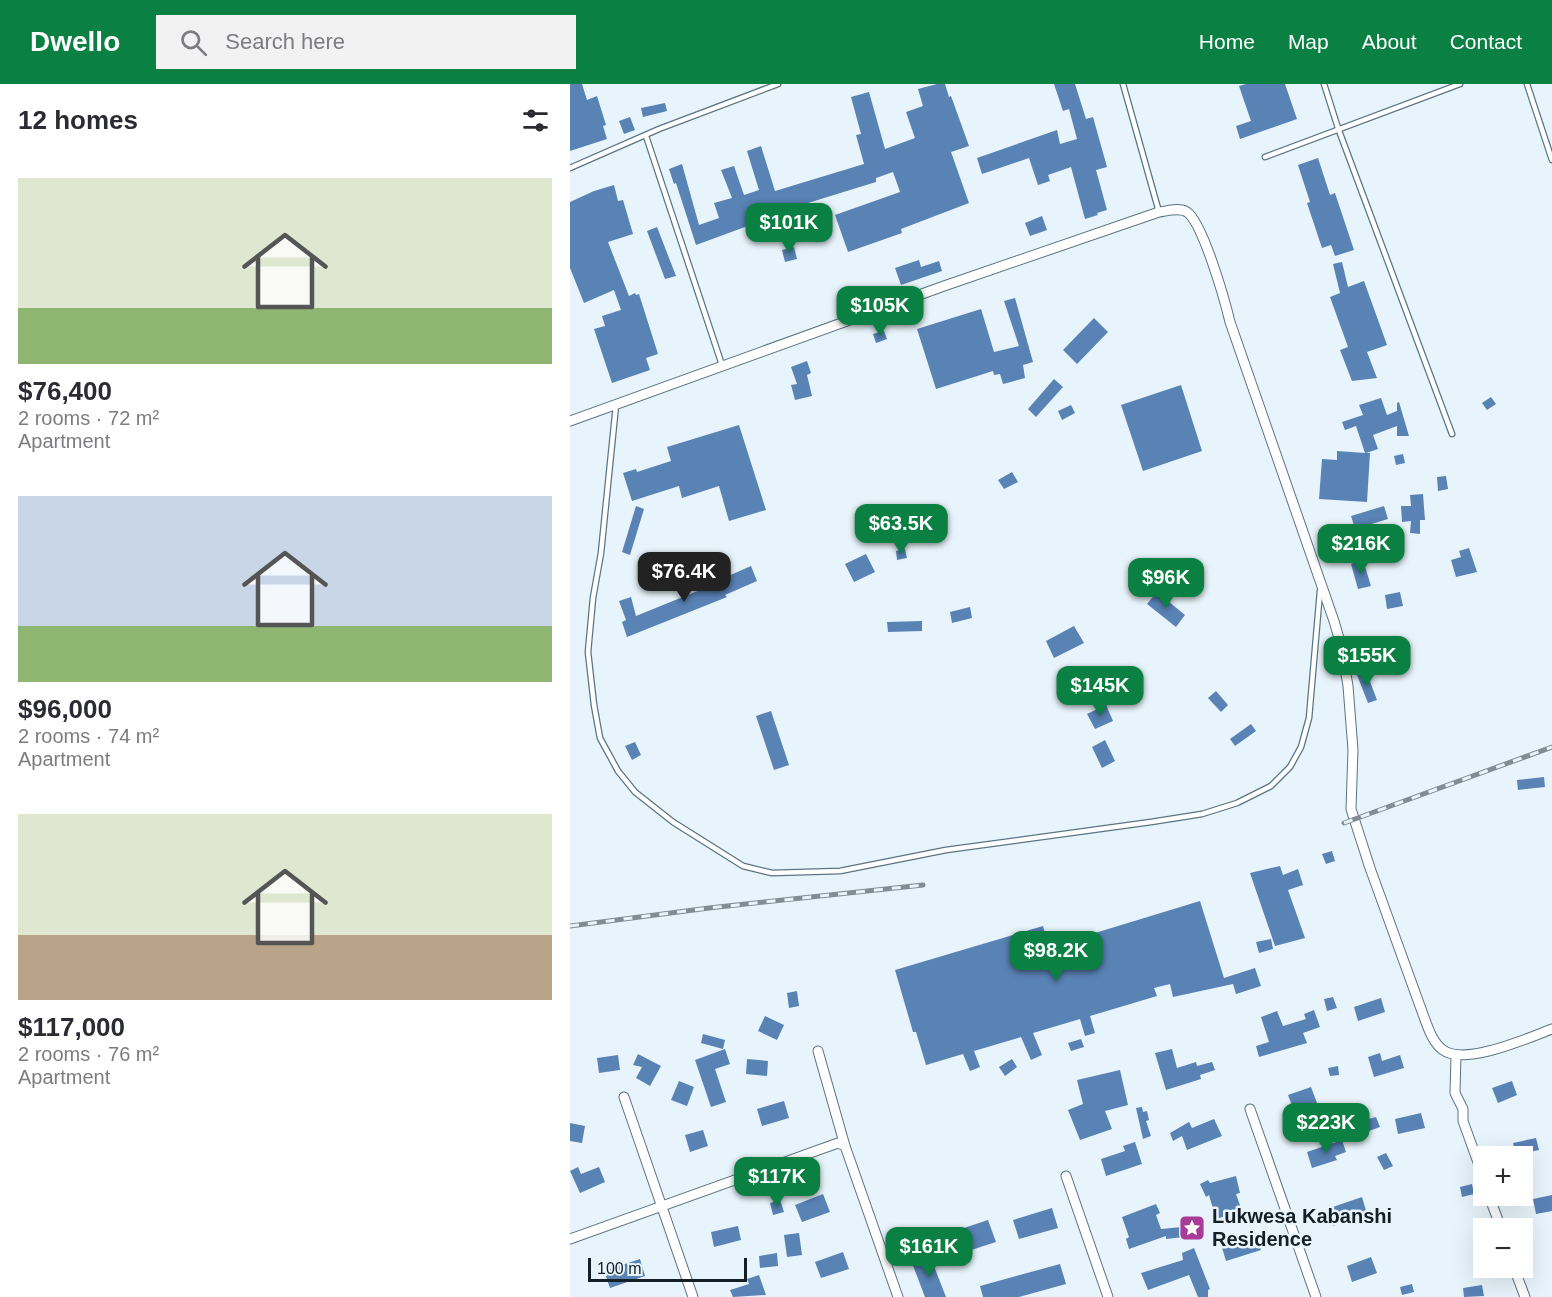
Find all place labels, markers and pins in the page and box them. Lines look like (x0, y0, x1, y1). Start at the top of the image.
pin: $101K (747, 203, 831, 254)
pin: $105K (838, 286, 922, 337)
pin: $63.5K (852, 504, 950, 555)
pin: $216K (1319, 524, 1403, 575)
pin: $76.4K (635, 552, 733, 603)
pin: $96K (1130, 558, 1202, 609)
pin: $155K (1325, 636, 1409, 687)
pin: $145K (1058, 666, 1142, 717)
pin: $98.2K (1007, 931, 1105, 982)
pin: $223K (1284, 1103, 1368, 1154)
pin: $117K (735, 1157, 819, 1208)
place label: Lukwesa Kabanshi Residence (1212, 1205, 1392, 1250)
place icon: Lukwesa Kabanshi Residence (1177, 1213, 1207, 1243)
pin: $161K (887, 1227, 971, 1278)

